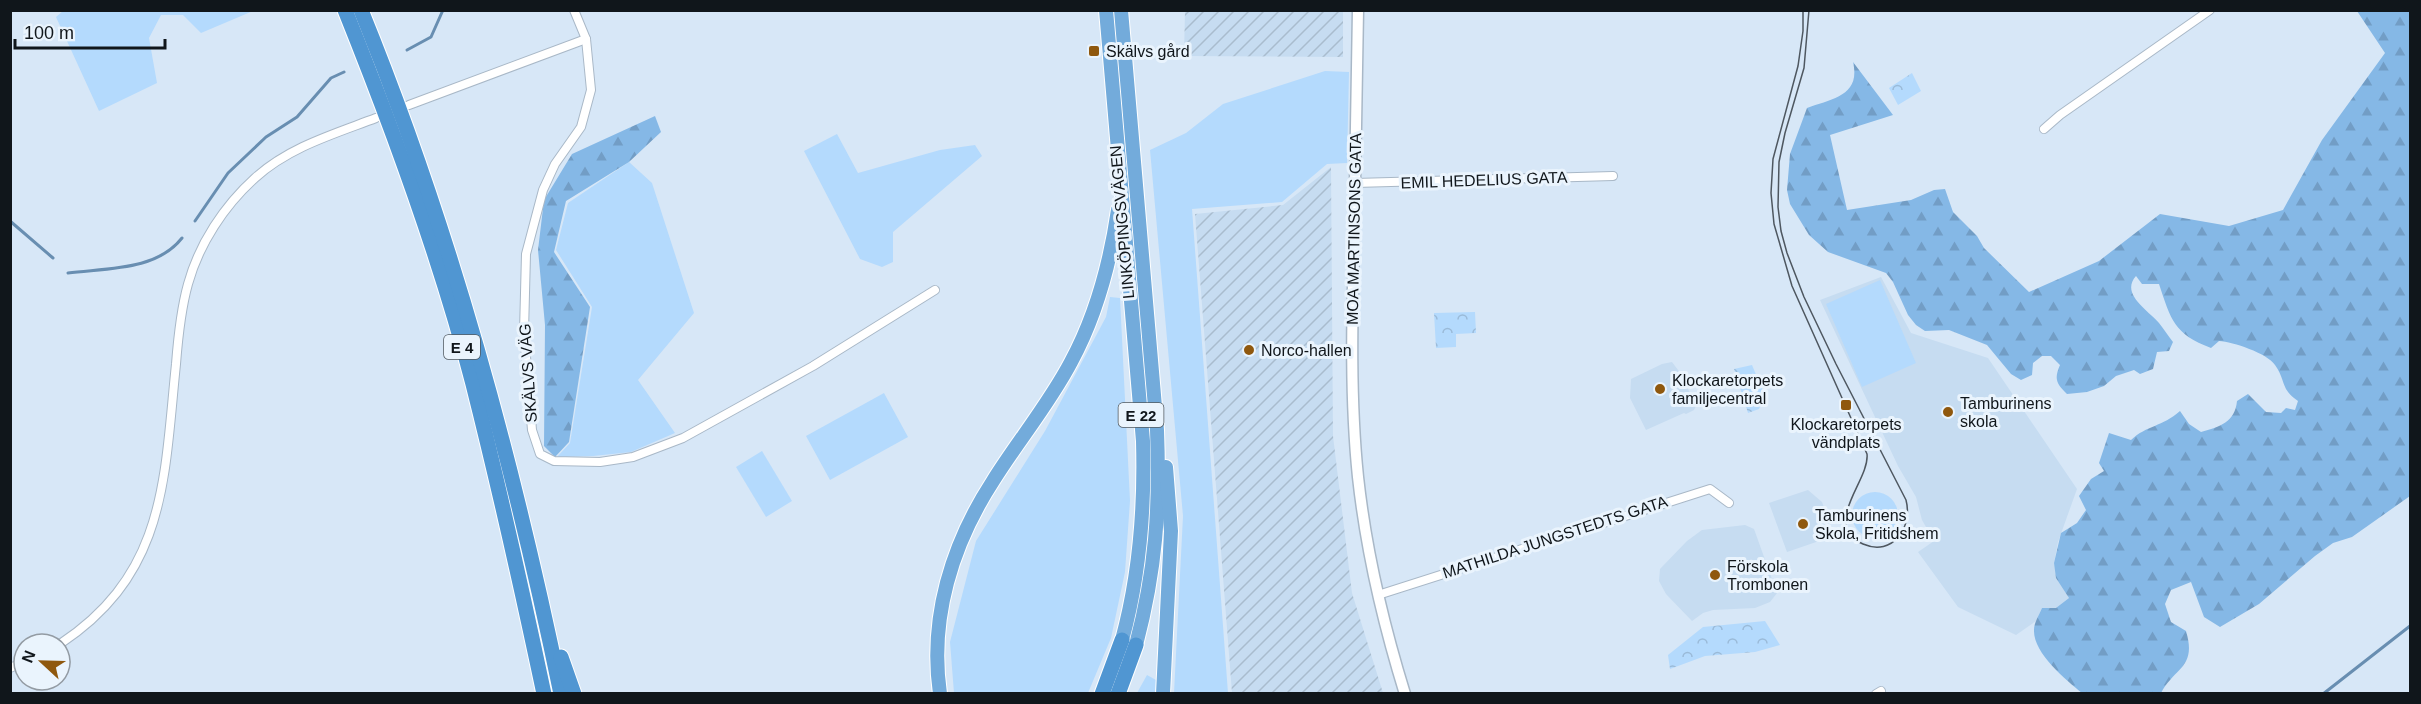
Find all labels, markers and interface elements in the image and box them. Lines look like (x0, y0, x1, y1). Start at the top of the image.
scale bar (15, 12, 165, 50)
text: 100 m (24, 23, 74, 43)
place label: Skälvs gård (1106, 43, 1190, 60)
marker: Skälvs gård (1087, 44, 1101, 58)
street label: MOA MARTINSONS GATA (1344, 133, 1364, 325)
street label: LINKÖPINGSVÄGEN (1107, 145, 1137, 299)
street label: EMIL HEDELIUS GATA (1400, 169, 1568, 191)
street label: SKÄLVS VÄG (516, 323, 540, 423)
road number: E 4 (444, 335, 480, 359)
place label: Norco-hallen (1261, 342, 1352, 359)
marker: Norco-hallen (1242, 343, 1256, 357)
place label: Klockaretorpets familjecentral (1672, 372, 1783, 407)
marker: Klockaretorpets familjecentral (1653, 382, 1667, 396)
place label: Tamburinens skola (1960, 395, 2052, 430)
marker: Klockaretorpets vändplats (1839, 398, 1853, 412)
road number: E 22 (1118, 403, 1164, 427)
marker: Tamburinens skola (1941, 405, 1955, 419)
place label: Klockaretorpets vändplats (1790, 416, 1902, 451)
street label: MATHILDA JUNGSTEDTS GATA (1440, 492, 1670, 581)
place label: Tamburinens Skola, Fritidshem (1815, 507, 1939, 542)
marker: Tamburinens Skola, Fritidshem (1796, 517, 1810, 531)
place label: Förskola Trombonen (1727, 558, 1808, 593)
marker: Förskola Trombonen (1708, 568, 1722, 582)
north arrow (12, 632, 72, 692)
text: N (19, 648, 39, 665)

